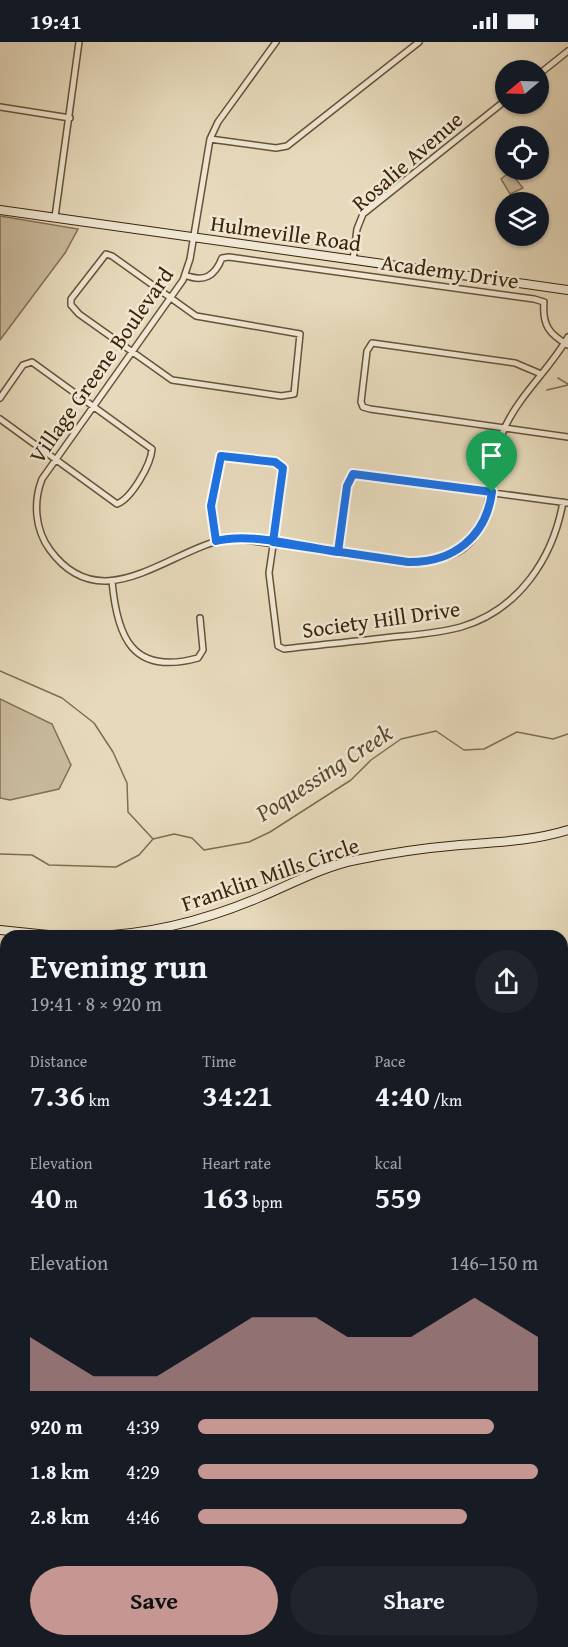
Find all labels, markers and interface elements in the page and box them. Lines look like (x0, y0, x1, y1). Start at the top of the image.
text: 19:41 (30, 5, 82, 37)
north arrow (495, 60, 549, 114)
map controls (495, 60, 549, 246)
street label: Rosalie Avenue (344, 104, 470, 218)
button: locate (495, 126, 549, 180)
button: layers (495, 192, 549, 246)
street label: Hulmeville Road (209, 207, 364, 259)
street label: Academy Drive (379, 246, 521, 296)
street label: Village Greene Boulevard (21, 260, 181, 470)
pin (466, 430, 517, 492)
icon: arrive (475, 439, 508, 472)
street label: Society Hill Drive (300, 592, 462, 646)
water label: Poquessing Creek (248, 715, 399, 830)
street label: Franklin Mills Circle (177, 829, 363, 919)
text: Evening run (30, 942, 207, 990)
button: share (475, 950, 538, 1013)
text: 19:41 · 8 × 920 m (30, 989, 162, 1018)
text: Distance (30, 1049, 87, 1073)
text: Time (202, 1049, 236, 1073)
text: Pace (375, 1049, 405, 1073)
text: 7.36 (30, 1073, 85, 1117)
text: 34:21 (202, 1073, 273, 1117)
text: 4:40 (375, 1073, 430, 1117)
text: km (85, 1088, 110, 1112)
text: /km (430, 1088, 462, 1112)
text: Elevation (30, 1151, 93, 1175)
text: Heart rate (202, 1151, 271, 1175)
text: kcal (375, 1151, 402, 1175)
text: 40 (30, 1175, 61, 1219)
text: 163 (202, 1175, 249, 1219)
text: 559 (375, 1175, 421, 1219)
text: m (61, 1190, 78, 1214)
text: bpm (249, 1190, 282, 1214)
text: Elevation (30, 1248, 108, 1277)
text: 146–150 m (450, 1248, 538, 1277)
text: 920 m (30, 1412, 83, 1441)
text: 4:39 (126, 1412, 160, 1441)
text: 1.8 km (30, 1457, 89, 1486)
text: 4:29 (126, 1457, 160, 1486)
text: 2.8 km (30, 1502, 89, 1531)
text: 4:46 (126, 1502, 160, 1531)
button: Save (30, 1566, 278, 1635)
button: Share (290, 1566, 538, 1635)

